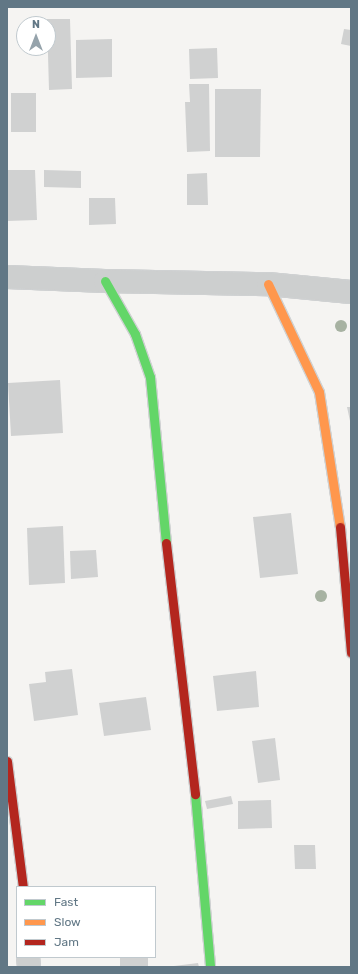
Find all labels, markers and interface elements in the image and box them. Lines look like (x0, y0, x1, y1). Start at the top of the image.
north arrow (16, 16, 56, 56)
text: N (32, 18, 40, 31)
legend (16, 886, 156, 958)
text: Fast (54, 895, 78, 909)
text: Slow (54, 915, 81, 929)
text: Jam (54, 935, 79, 949)

